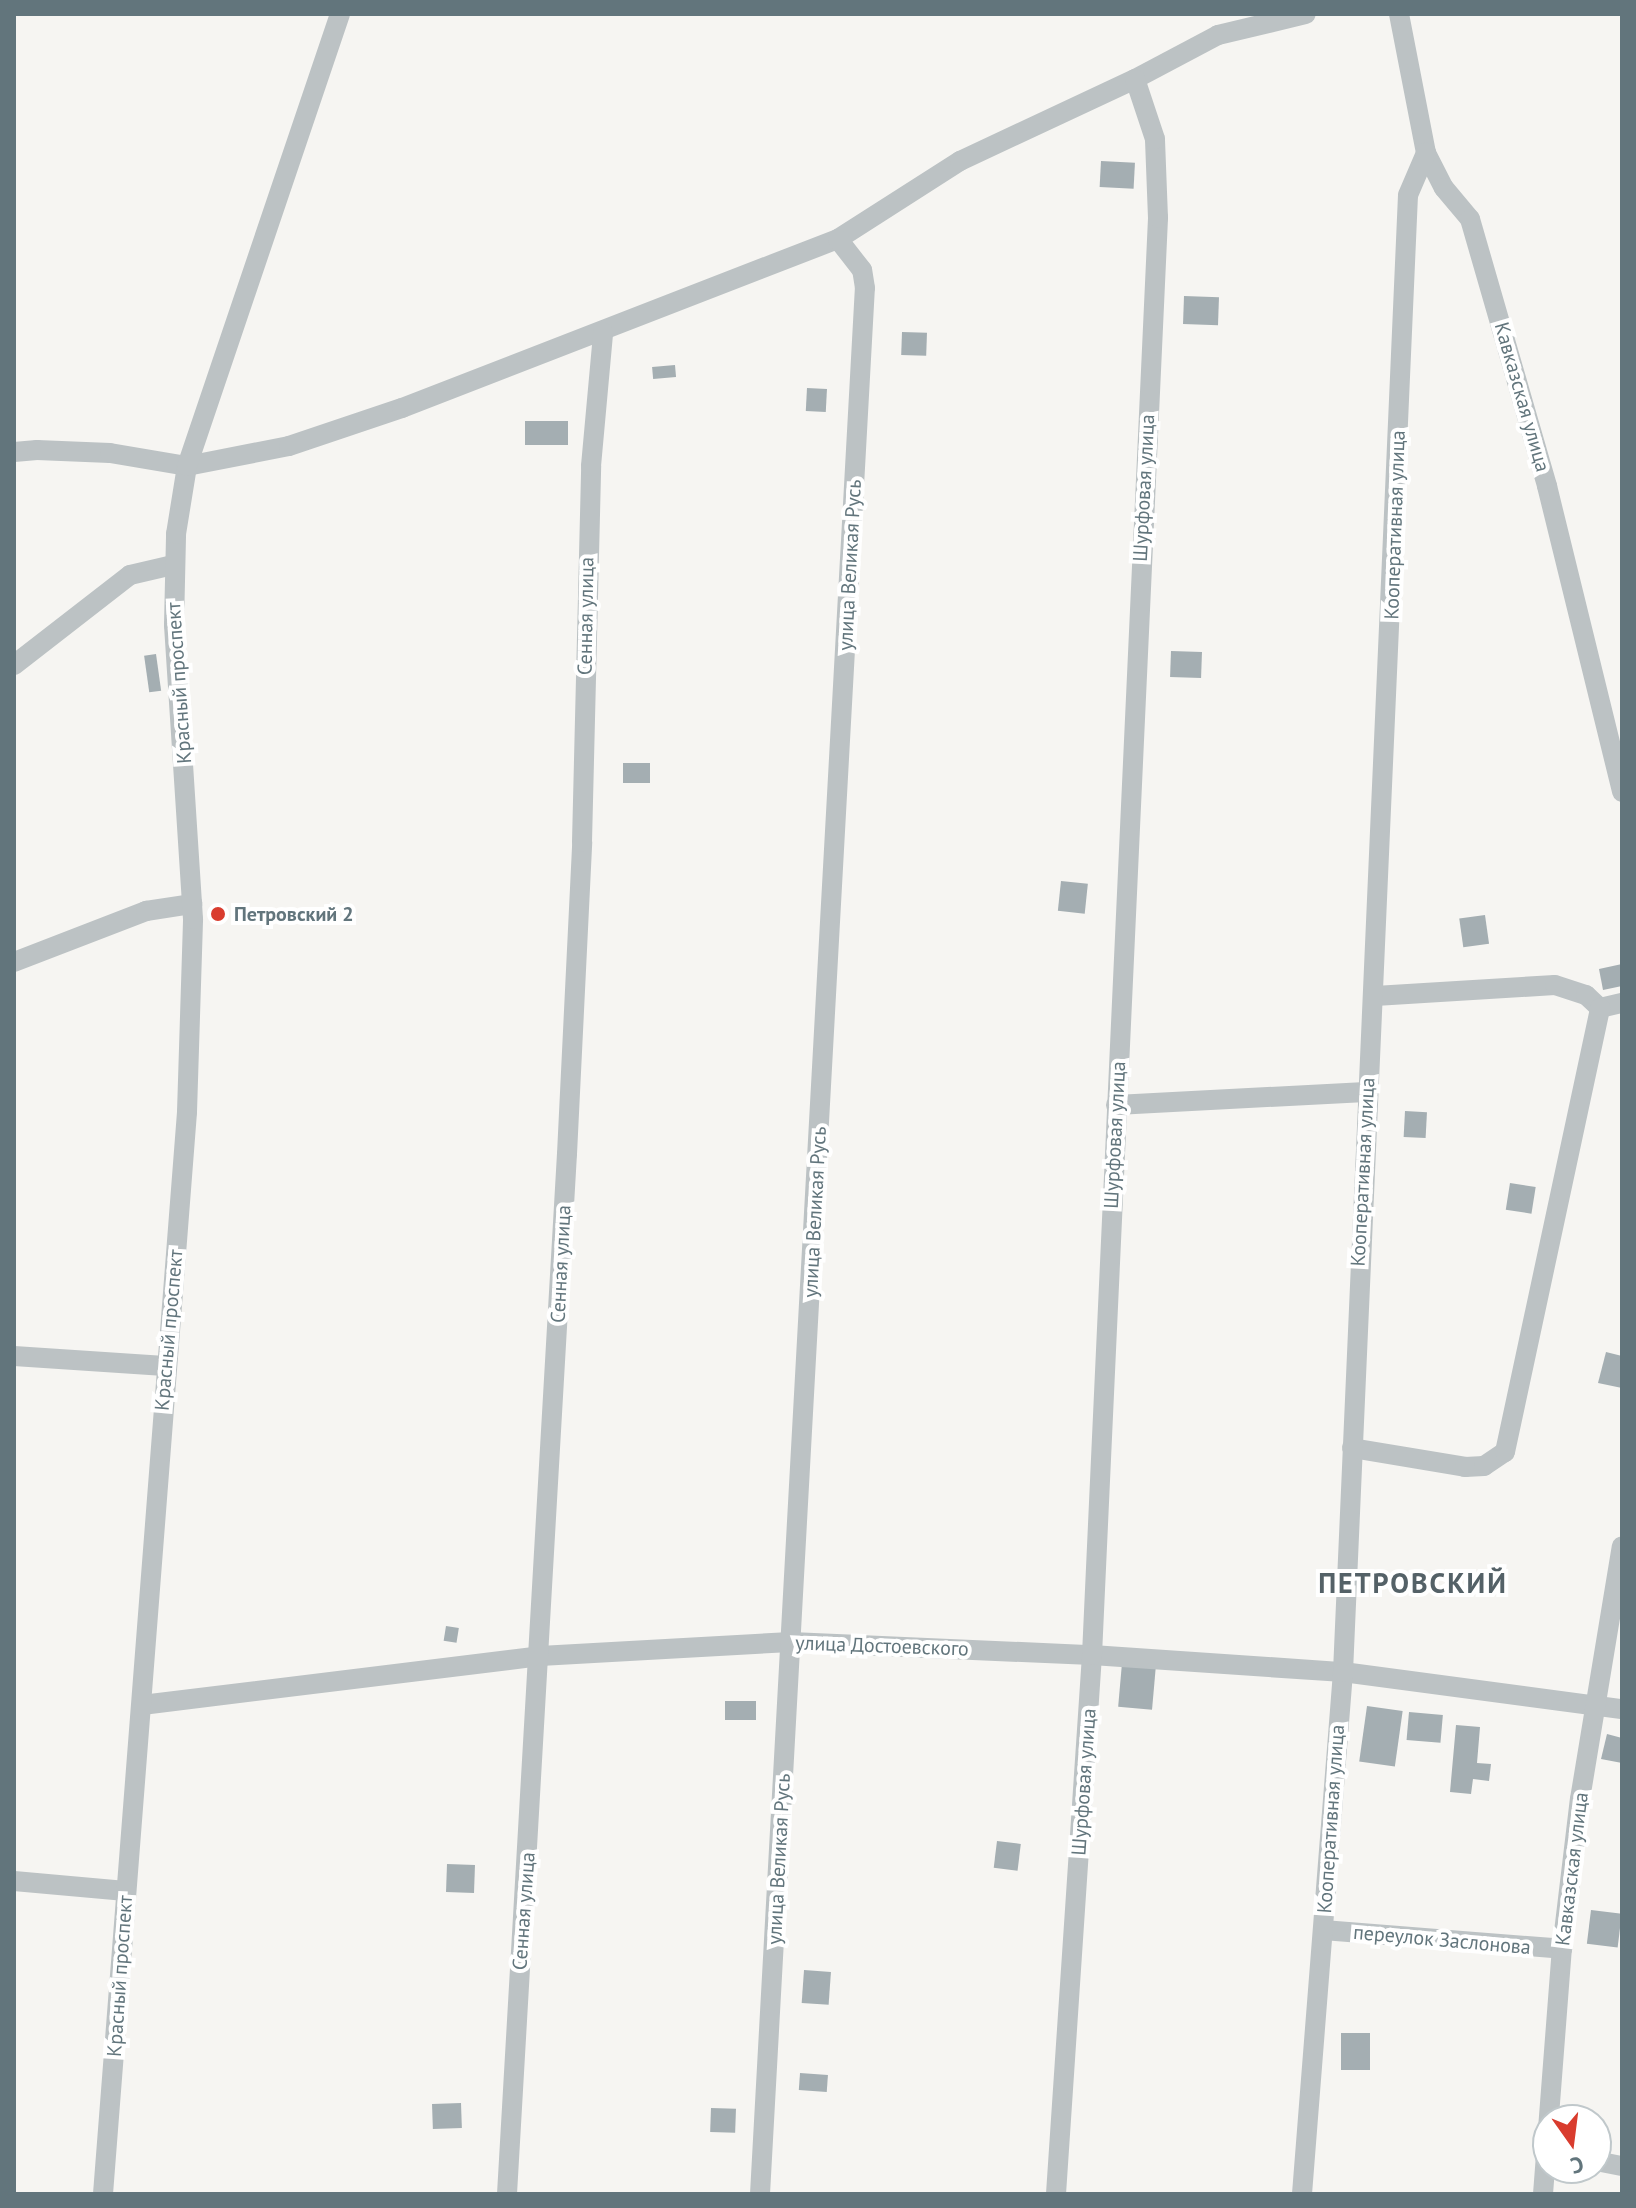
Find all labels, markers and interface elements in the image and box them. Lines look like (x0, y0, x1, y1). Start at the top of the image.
street label: Кавказская улица (1489, 319, 1555, 475)
street label: Шурфовая улица (1128, 414, 1160, 562)
street label: Кооперативная улица (1380, 430, 1410, 620)
street label: улица Великая Русь (834, 479, 866, 651)
street label: Сенная улица (573, 557, 599, 675)
street label: Красный проспект (161, 601, 197, 765)
place label: Петровский 2 (234, 902, 354, 926)
marker: Петровский 2 (209, 905, 227, 923)
street label: Шурфовая улица (1099, 1061, 1131, 1209)
street label: Кооперативная улица (1346, 1077, 1380, 1267)
street label: улица Великая Русь (799, 1126, 831, 1298)
street label: Сенная улица (546, 1204, 576, 1324)
street label: Красный проспект (150, 1248, 188, 1412)
district label: ПЕТРОВСКИЙ (1318, 1566, 1508, 1600)
street label: улица Достоевского (795, 1631, 969, 1661)
street label: Шурфовая улица (1067, 1708, 1101, 1856)
street label: Кооперативная улица (1312, 1724, 1350, 1914)
street label: улица Великая Русь (763, 1773, 795, 1945)
street label: Кавказская улица (1551, 1791, 1593, 1947)
street label: Сенная улица (508, 1851, 540, 1971)
street label: Красный проспект (102, 1894, 138, 2058)
street label: переулок Заслонова (1352, 1920, 1532, 1960)
north arrow (1532, 2104, 1612, 2184)
text: С (1568, 2150, 1587, 2180)

